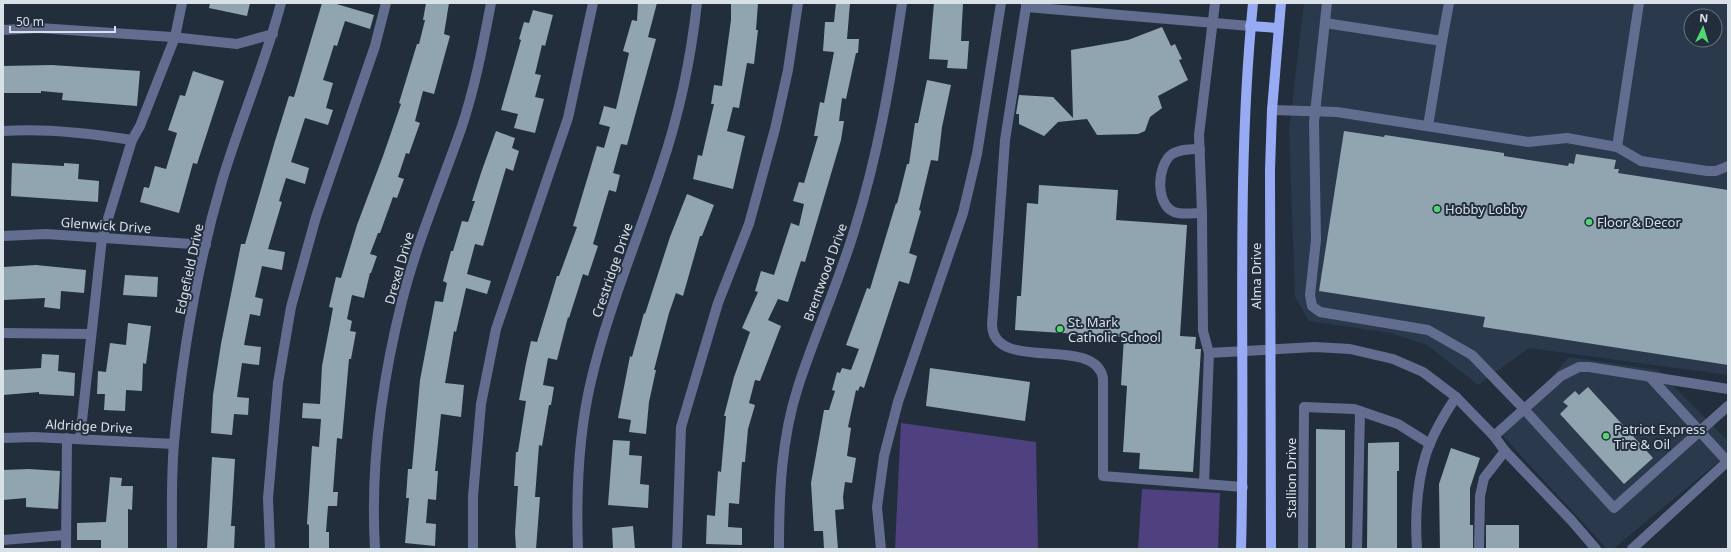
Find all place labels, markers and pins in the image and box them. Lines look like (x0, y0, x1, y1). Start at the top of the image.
place label: Hobby Lobby (1445, 200, 1526, 218)
marker: Hobby Lobby (1432, 204, 1442, 214)
place label: Floor & Decor (1597, 213, 1681, 231)
marker: Floor & Decor (1584, 217, 1594, 227)
place label: St. Mark Catholic School (1068, 313, 1161, 346)
marker: St. Mark Catholic School (1055, 324, 1065, 334)
place label: Patriot Express Tire & Oil (1614, 420, 1706, 453)
marker: Patriot Express Tire & Oil (1601, 431, 1611, 441)

